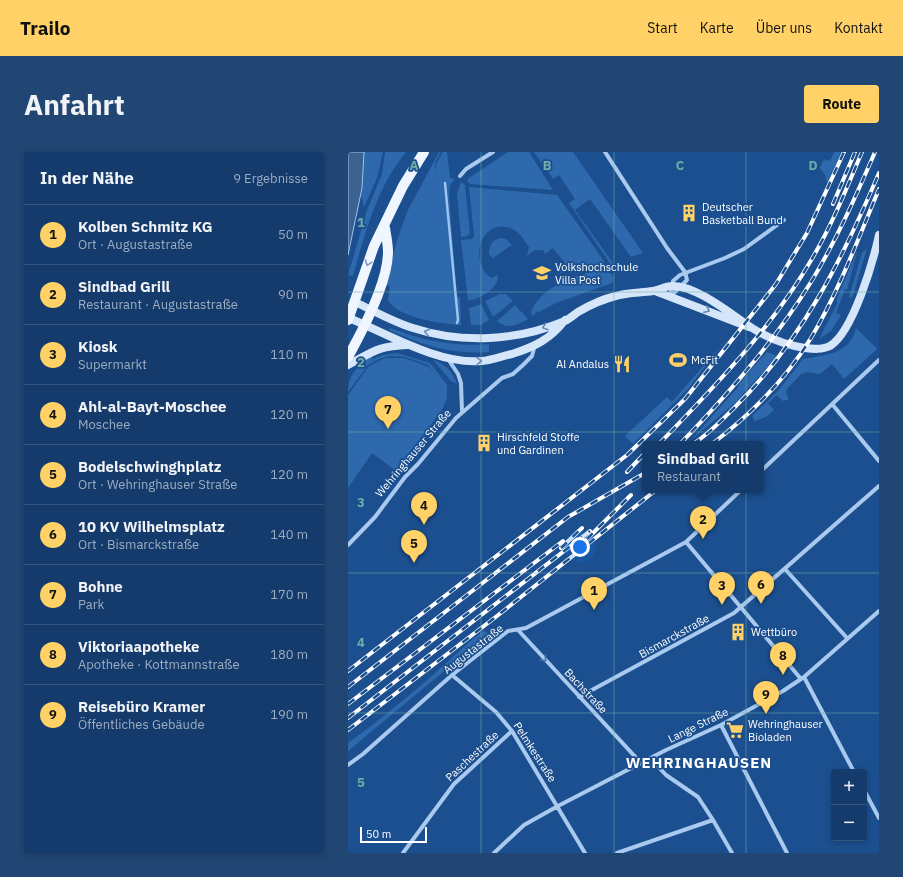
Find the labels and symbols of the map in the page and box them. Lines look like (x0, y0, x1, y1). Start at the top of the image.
text: A (410, 157, 419, 174)
text: B (543, 157, 552, 174)
text: C (676, 157, 685, 174)
text: D (808, 157, 818, 174)
place label: Deutscher Basketball Bund (702, 200, 783, 227)
building icon: Deutscher Basketball Bund (679, 203, 699, 223)
text: 1 (357, 214, 365, 231)
one-way arrow (364, 259, 373, 266)
place label: Volkshochschule Villa Post (555, 260, 638, 287)
school or university icon: Volkshochschule Villa Post (532, 263, 552, 283)
one-way arrow (702, 305, 710, 313)
one-way arrow (541, 322, 548, 331)
one-way arrow (424, 328, 431, 336)
sports icon: McFit (668, 350, 688, 370)
place label: McFit (691, 353, 718, 367)
text: 2 (357, 354, 365, 371)
restaurant icon: Al Andalus (612, 354, 632, 374)
one-way arrow (476, 356, 482, 365)
place label: Al Andalus (556, 357, 609, 371)
pin: 7 (375, 396, 401, 429)
street label: Wehringhauser Straße (372, 406, 454, 500)
place label: Hirschfeld Stoffe und Gardinen (497, 430, 580, 457)
building icon: Hirschfeld Stoffe und Gardinen (474, 433, 494, 453)
pin: 4 (411, 492, 437, 525)
text: 3 (357, 494, 365, 511)
pin: 2 (690, 506, 716, 539)
pin: 5 (401, 530, 427, 563)
your location (570, 537, 590, 557)
pin: 6 (748, 571, 774, 604)
pin: 3 (709, 572, 735, 605)
pin: 1 (581, 577, 607, 610)
street label: Bismarckstraße (636, 611, 712, 661)
street label: Augustastraße (440, 621, 506, 677)
building icon: Wettbüro (728, 622, 748, 642)
place label: Wettbüro (751, 625, 797, 639)
text: 4 (357, 634, 365, 651)
pin: 8 (770, 642, 796, 675)
one-way arrow (539, 654, 547, 662)
street label: Bachstraße (561, 665, 611, 717)
pin: 9 (753, 681, 779, 714)
street label: Lange Straße (666, 704, 730, 746)
place label: Wehringhauser Bioladen (748, 717, 823, 744)
street label: Pelmkestraße (510, 719, 560, 785)
supermarket icon: Wehringhauser Bioladen (725, 720, 745, 740)
street label: Paschestraße (442, 728, 502, 784)
district label: WEHRINGHAUSEN (626, 753, 772, 772)
text: 5 (357, 774, 365, 791)
scale bar (360, 825, 427, 844)

